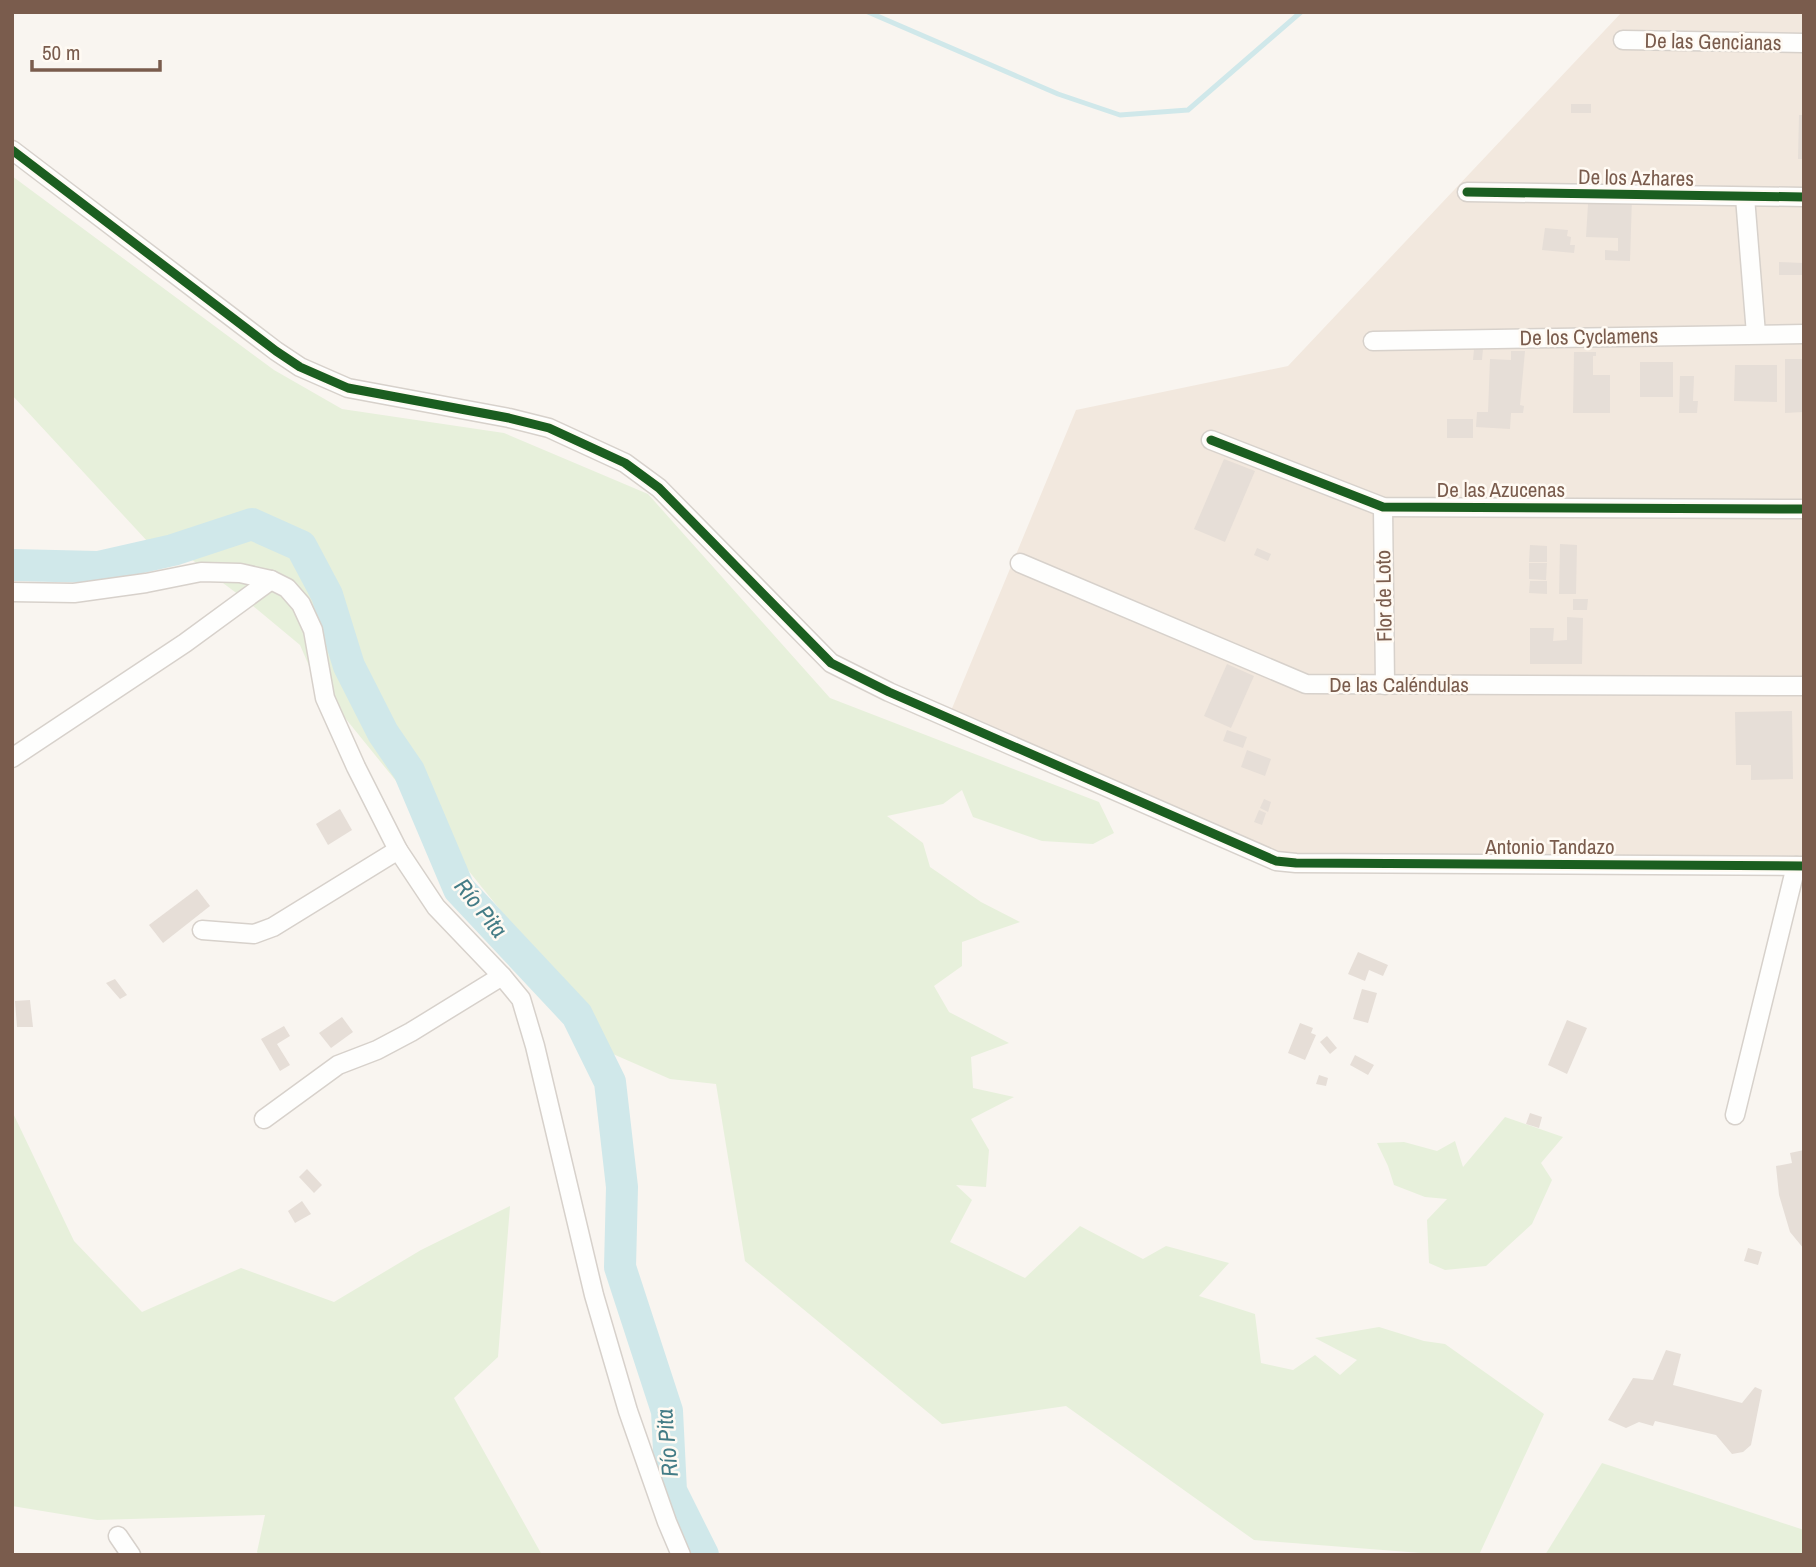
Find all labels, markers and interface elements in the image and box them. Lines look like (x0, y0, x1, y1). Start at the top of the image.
street label: De las Gencianas (1644, 26, 1782, 57)
scale bar (32, 28, 159, 72)
text: 50 m (42, 38, 80, 67)
street label: De los Azhares (1578, 162, 1694, 193)
street label: De los Cyclamens (1519, 321, 1659, 352)
street label: De las Azucenas (1437, 475, 1565, 504)
street label: Flor de Loto (1368, 550, 1399, 642)
street label: De las Caléndulas (1329, 670, 1469, 699)
street label: Antonio Tandazo (1484, 832, 1615, 861)
water label: Río Pita (448, 871, 515, 944)
water label: Río Pita (648, 1408, 685, 1478)

